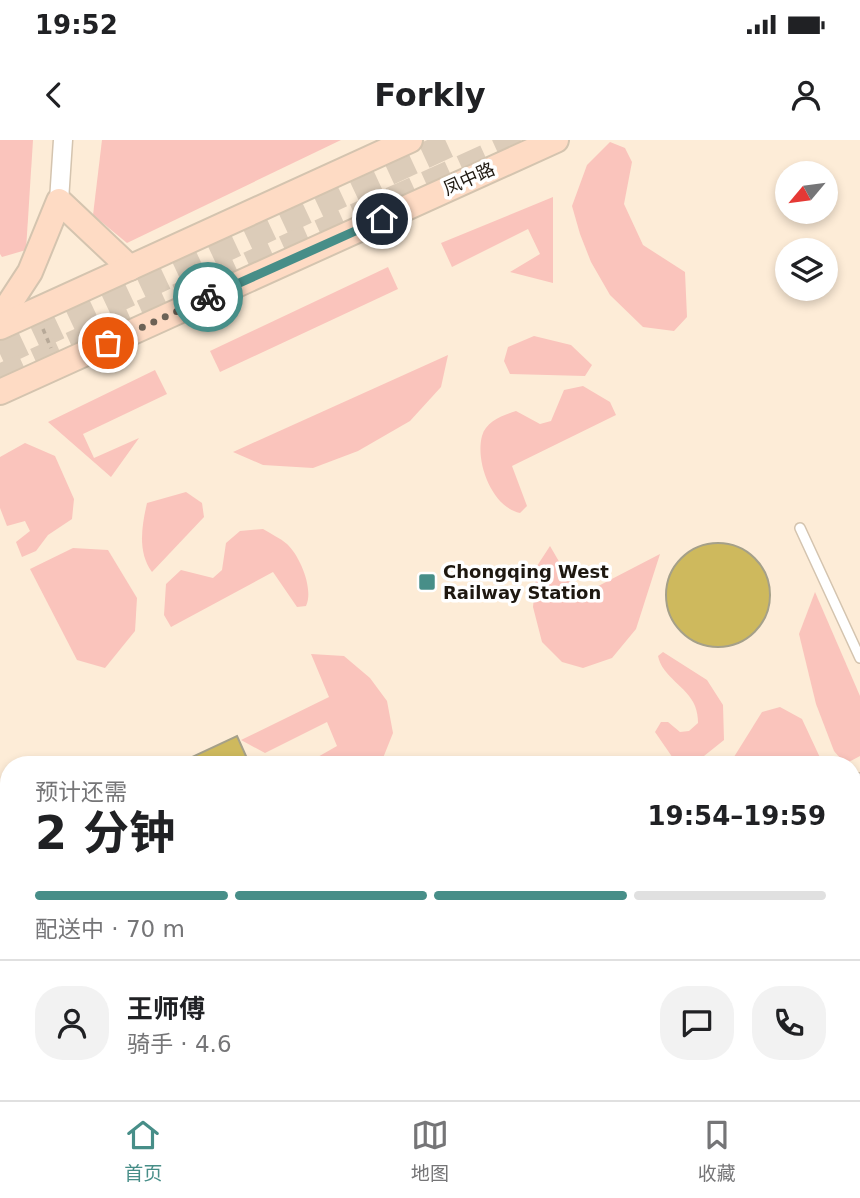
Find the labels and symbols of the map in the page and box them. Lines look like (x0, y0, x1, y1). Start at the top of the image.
street label: 凤中路 (440, 158, 498, 199)
north arrow (775, 161, 838, 224)
pin (352, 189, 412, 249)
courier (173, 262, 243, 332)
pin (78, 313, 138, 373)
place label: Chongqing West Railway Station (443, 561, 609, 603)
marker: Chongqing West Railway Station (417, 572, 437, 592)

